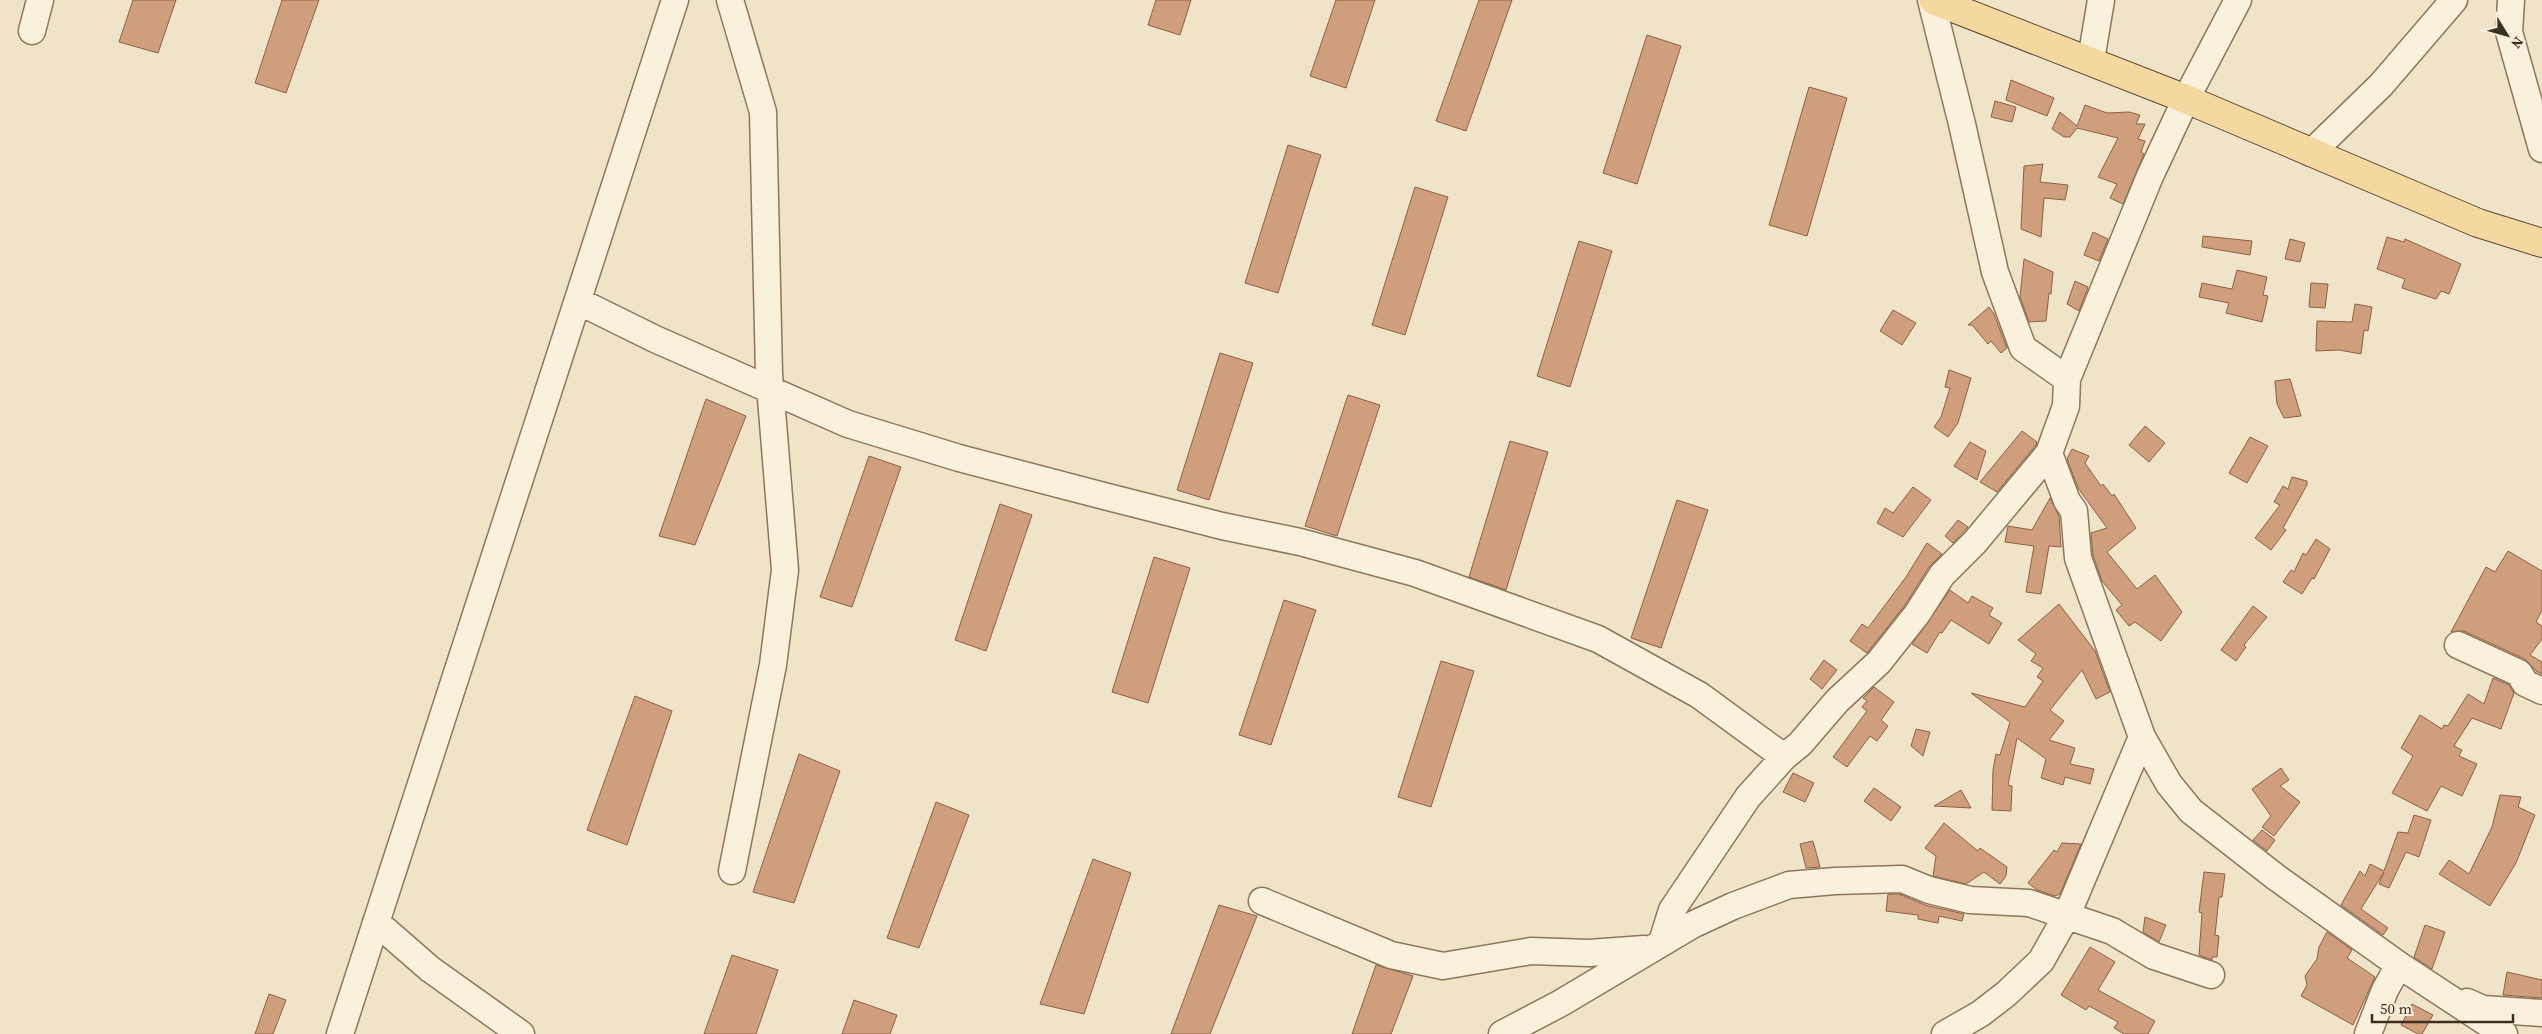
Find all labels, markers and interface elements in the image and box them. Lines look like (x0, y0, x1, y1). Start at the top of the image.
north arrow (2482, 10, 2532, 60)
text: N (2506, 33, 2528, 53)
scale bar (2372, 992, 2513, 1024)
text: 50 m (2380, 998, 2412, 1019)

